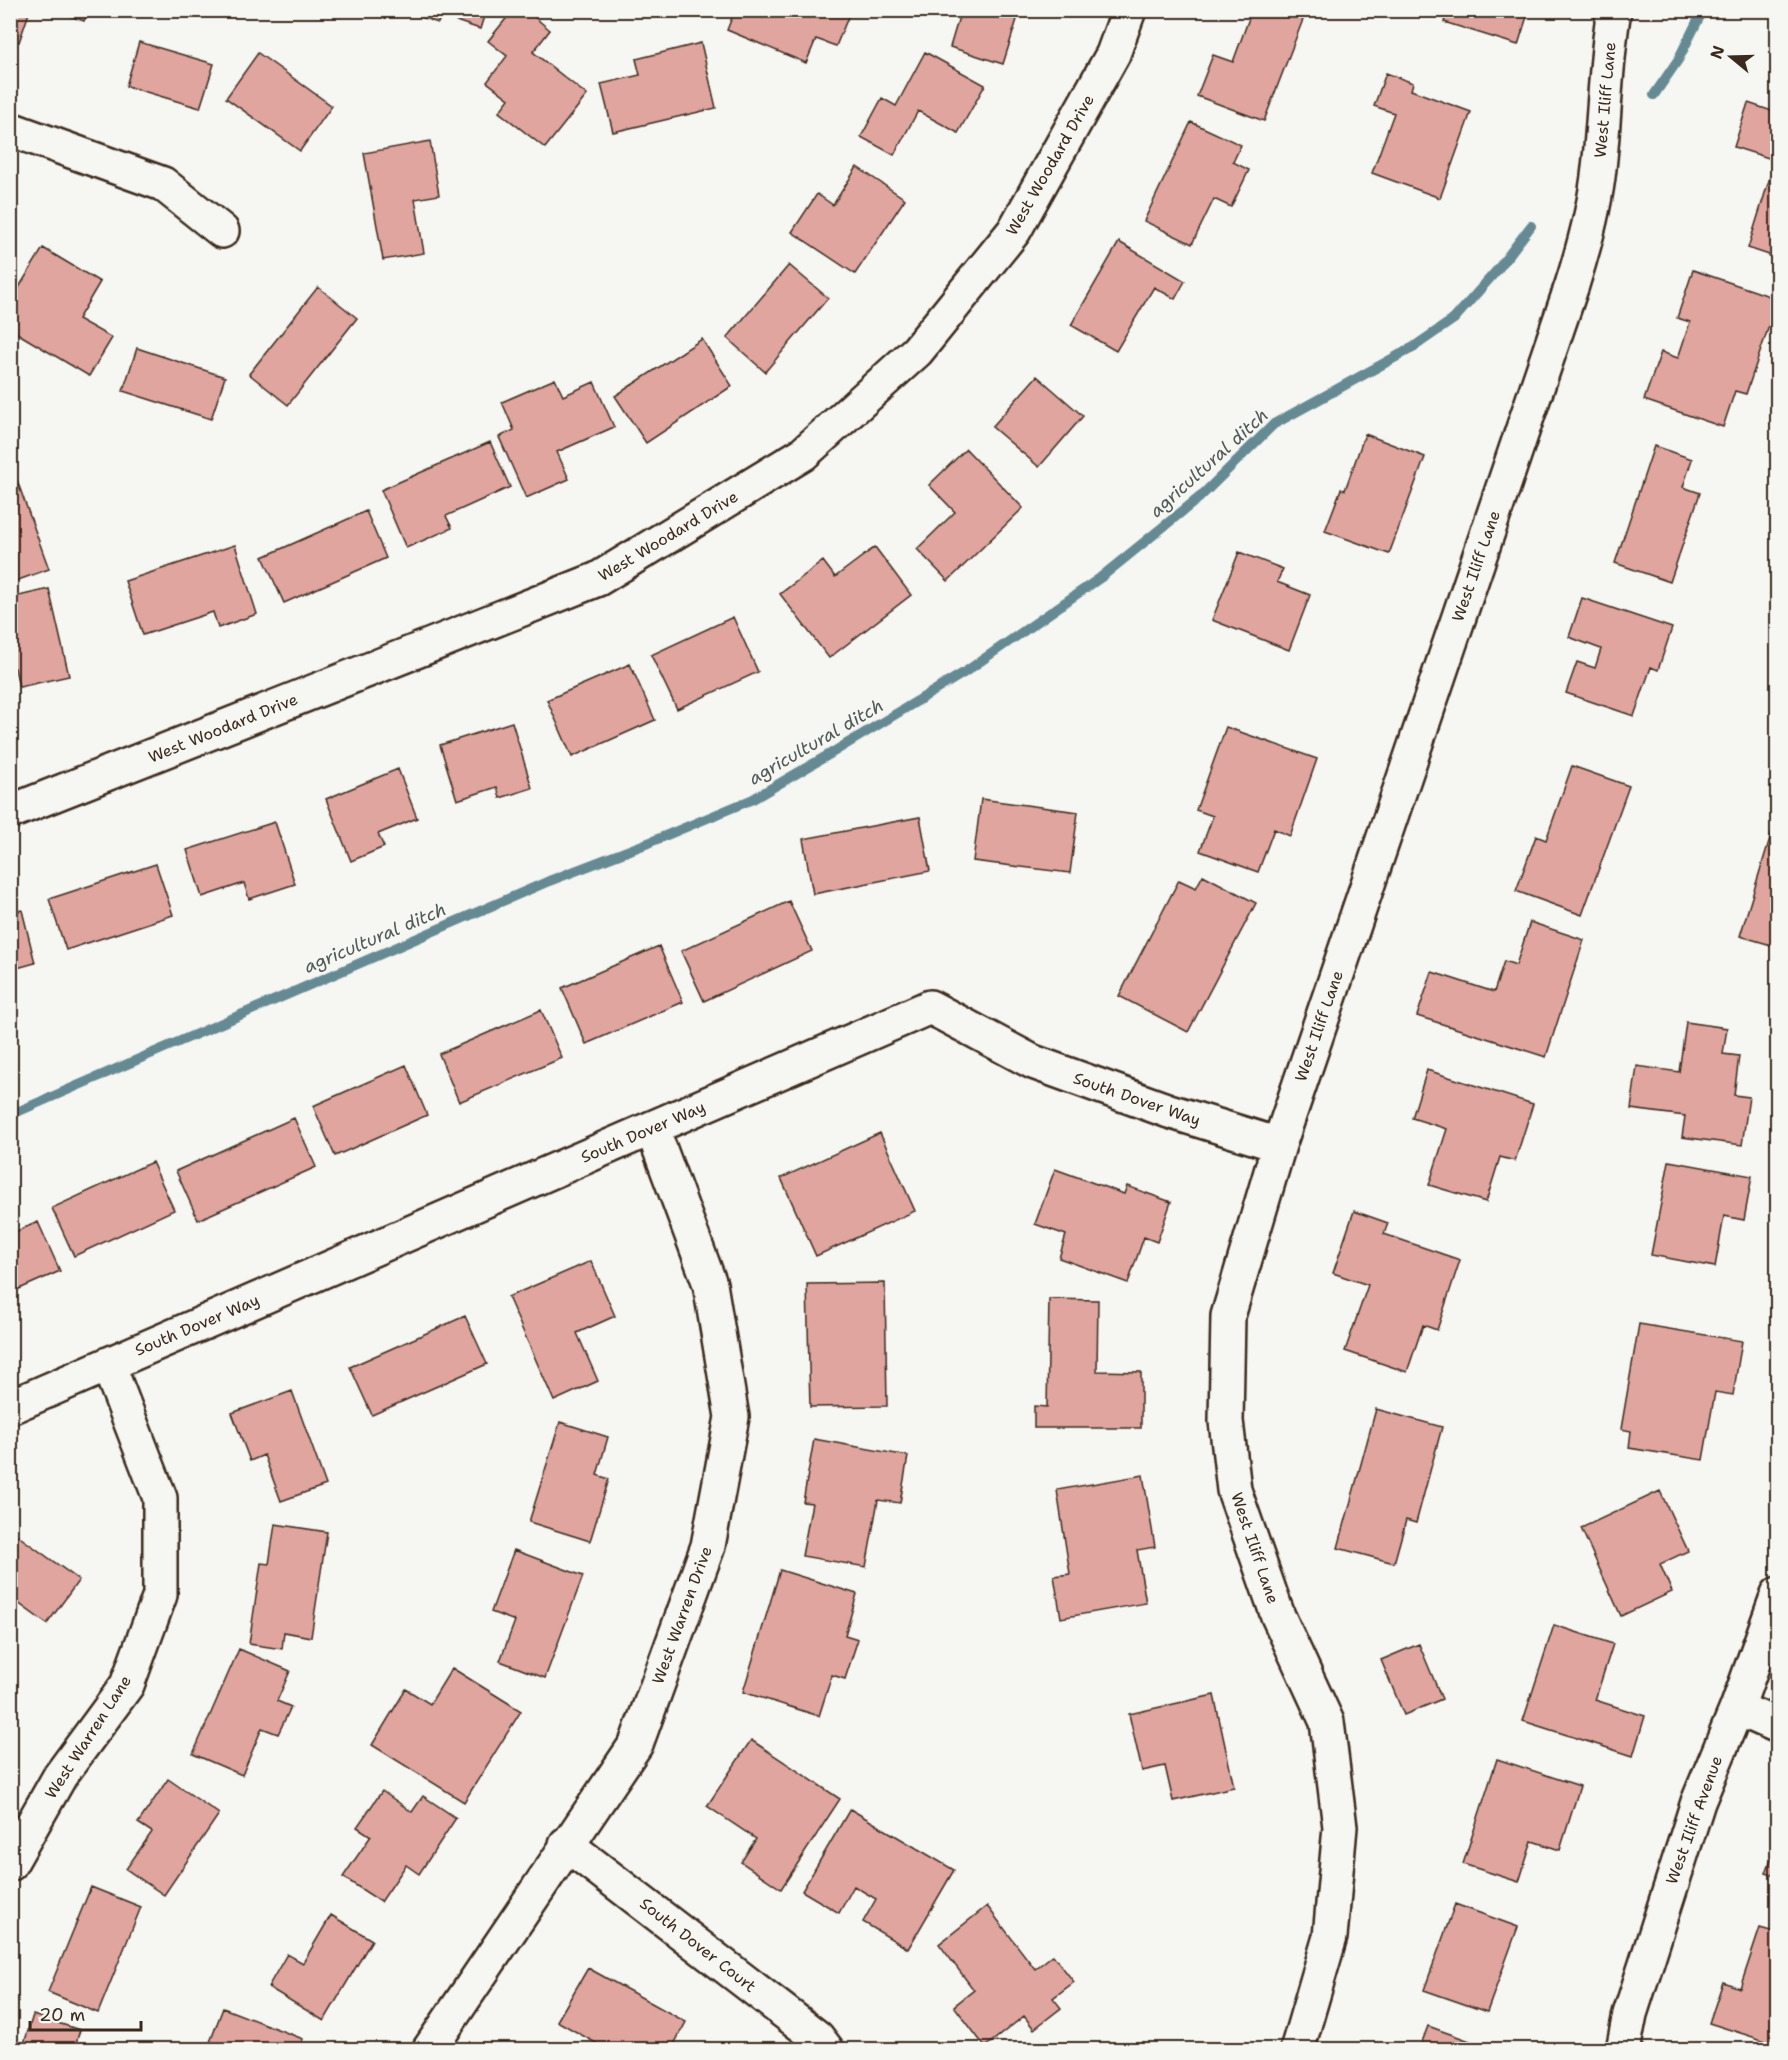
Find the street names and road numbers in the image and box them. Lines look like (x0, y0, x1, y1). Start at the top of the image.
street label: West Iliff Lane (1589, 41, 1621, 159)
street label: West Woodard Drive (1001, 91, 1099, 239)
street label: West Woodard Drive (594, 486, 742, 586)
street label: West Iliff Lane (1447, 508, 1505, 624)
street label: West Woodard Drive (145, 688, 301, 768)
street label: West Iliff Lane (1290, 968, 1348, 1084)
street label: South Dover Way (1071, 1067, 1203, 1131)
street label: South Dover Way (578, 1096, 708, 1168)
street label: South Dover Way (132, 1289, 262, 1361)
street label: West Iliff Lane (1226, 1490, 1284, 1606)
street label: West Warren Drive (647, 1543, 717, 1687)
street label: West Warren Lane (40, 1671, 136, 1803)
street label: West Iliff Avenue (1661, 1753, 1727, 1887)
street label: South Dover Court (636, 1893, 760, 1997)

